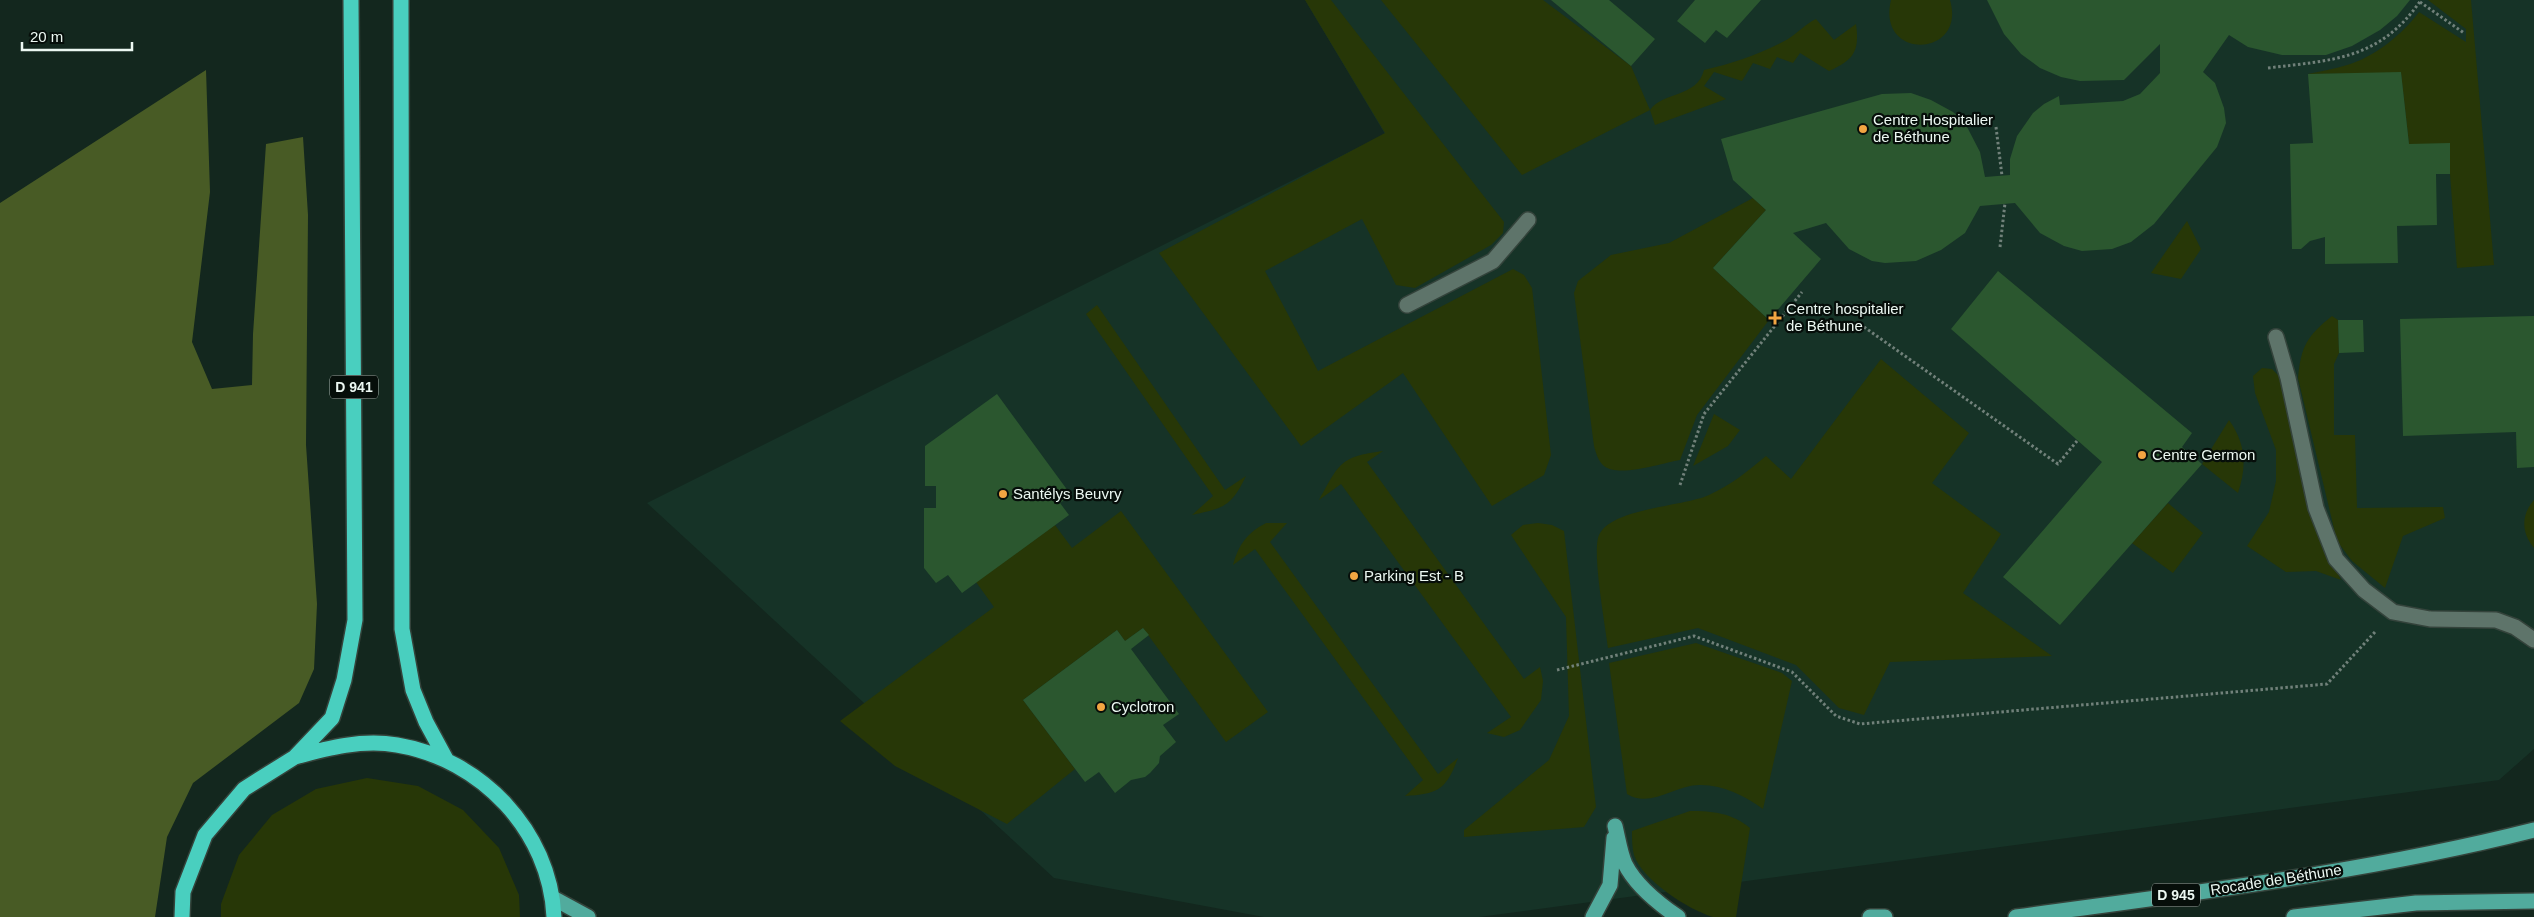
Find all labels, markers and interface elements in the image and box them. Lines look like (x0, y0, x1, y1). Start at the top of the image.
scale bar (22, 20, 132, 52)
text: 20 m (30, 28, 63, 45)
place label: Centre Hospitalier de Béthune (1873, 111, 1993, 145)
marker: Centre Hospitalier de Béthune (1857, 123, 1869, 135)
place label: Centre hospitalier de Béthune (1786, 300, 1904, 334)
marker: Centre hospitalier de Béthune (1768, 311, 1782, 325)
road number: D 941 (330, 376, 378, 398)
place label: Centre Germon (2152, 446, 2255, 463)
marker: Centre Germon (2136, 449, 2148, 461)
place label: Santélys Beuvry (1013, 485, 1122, 502)
marker: Santélys Beuvry (997, 488, 1009, 500)
place label: Parking Est - B (1364, 567, 1464, 584)
marker: Parking Est - B (1348, 570, 1360, 582)
place label: Cyclotron (1111, 698, 1174, 715)
marker: Cyclotron (1095, 701, 1107, 713)
street label: Rocade de Béthune (2209, 861, 2343, 898)
road number: D 945 (2152, 884, 2200, 906)

